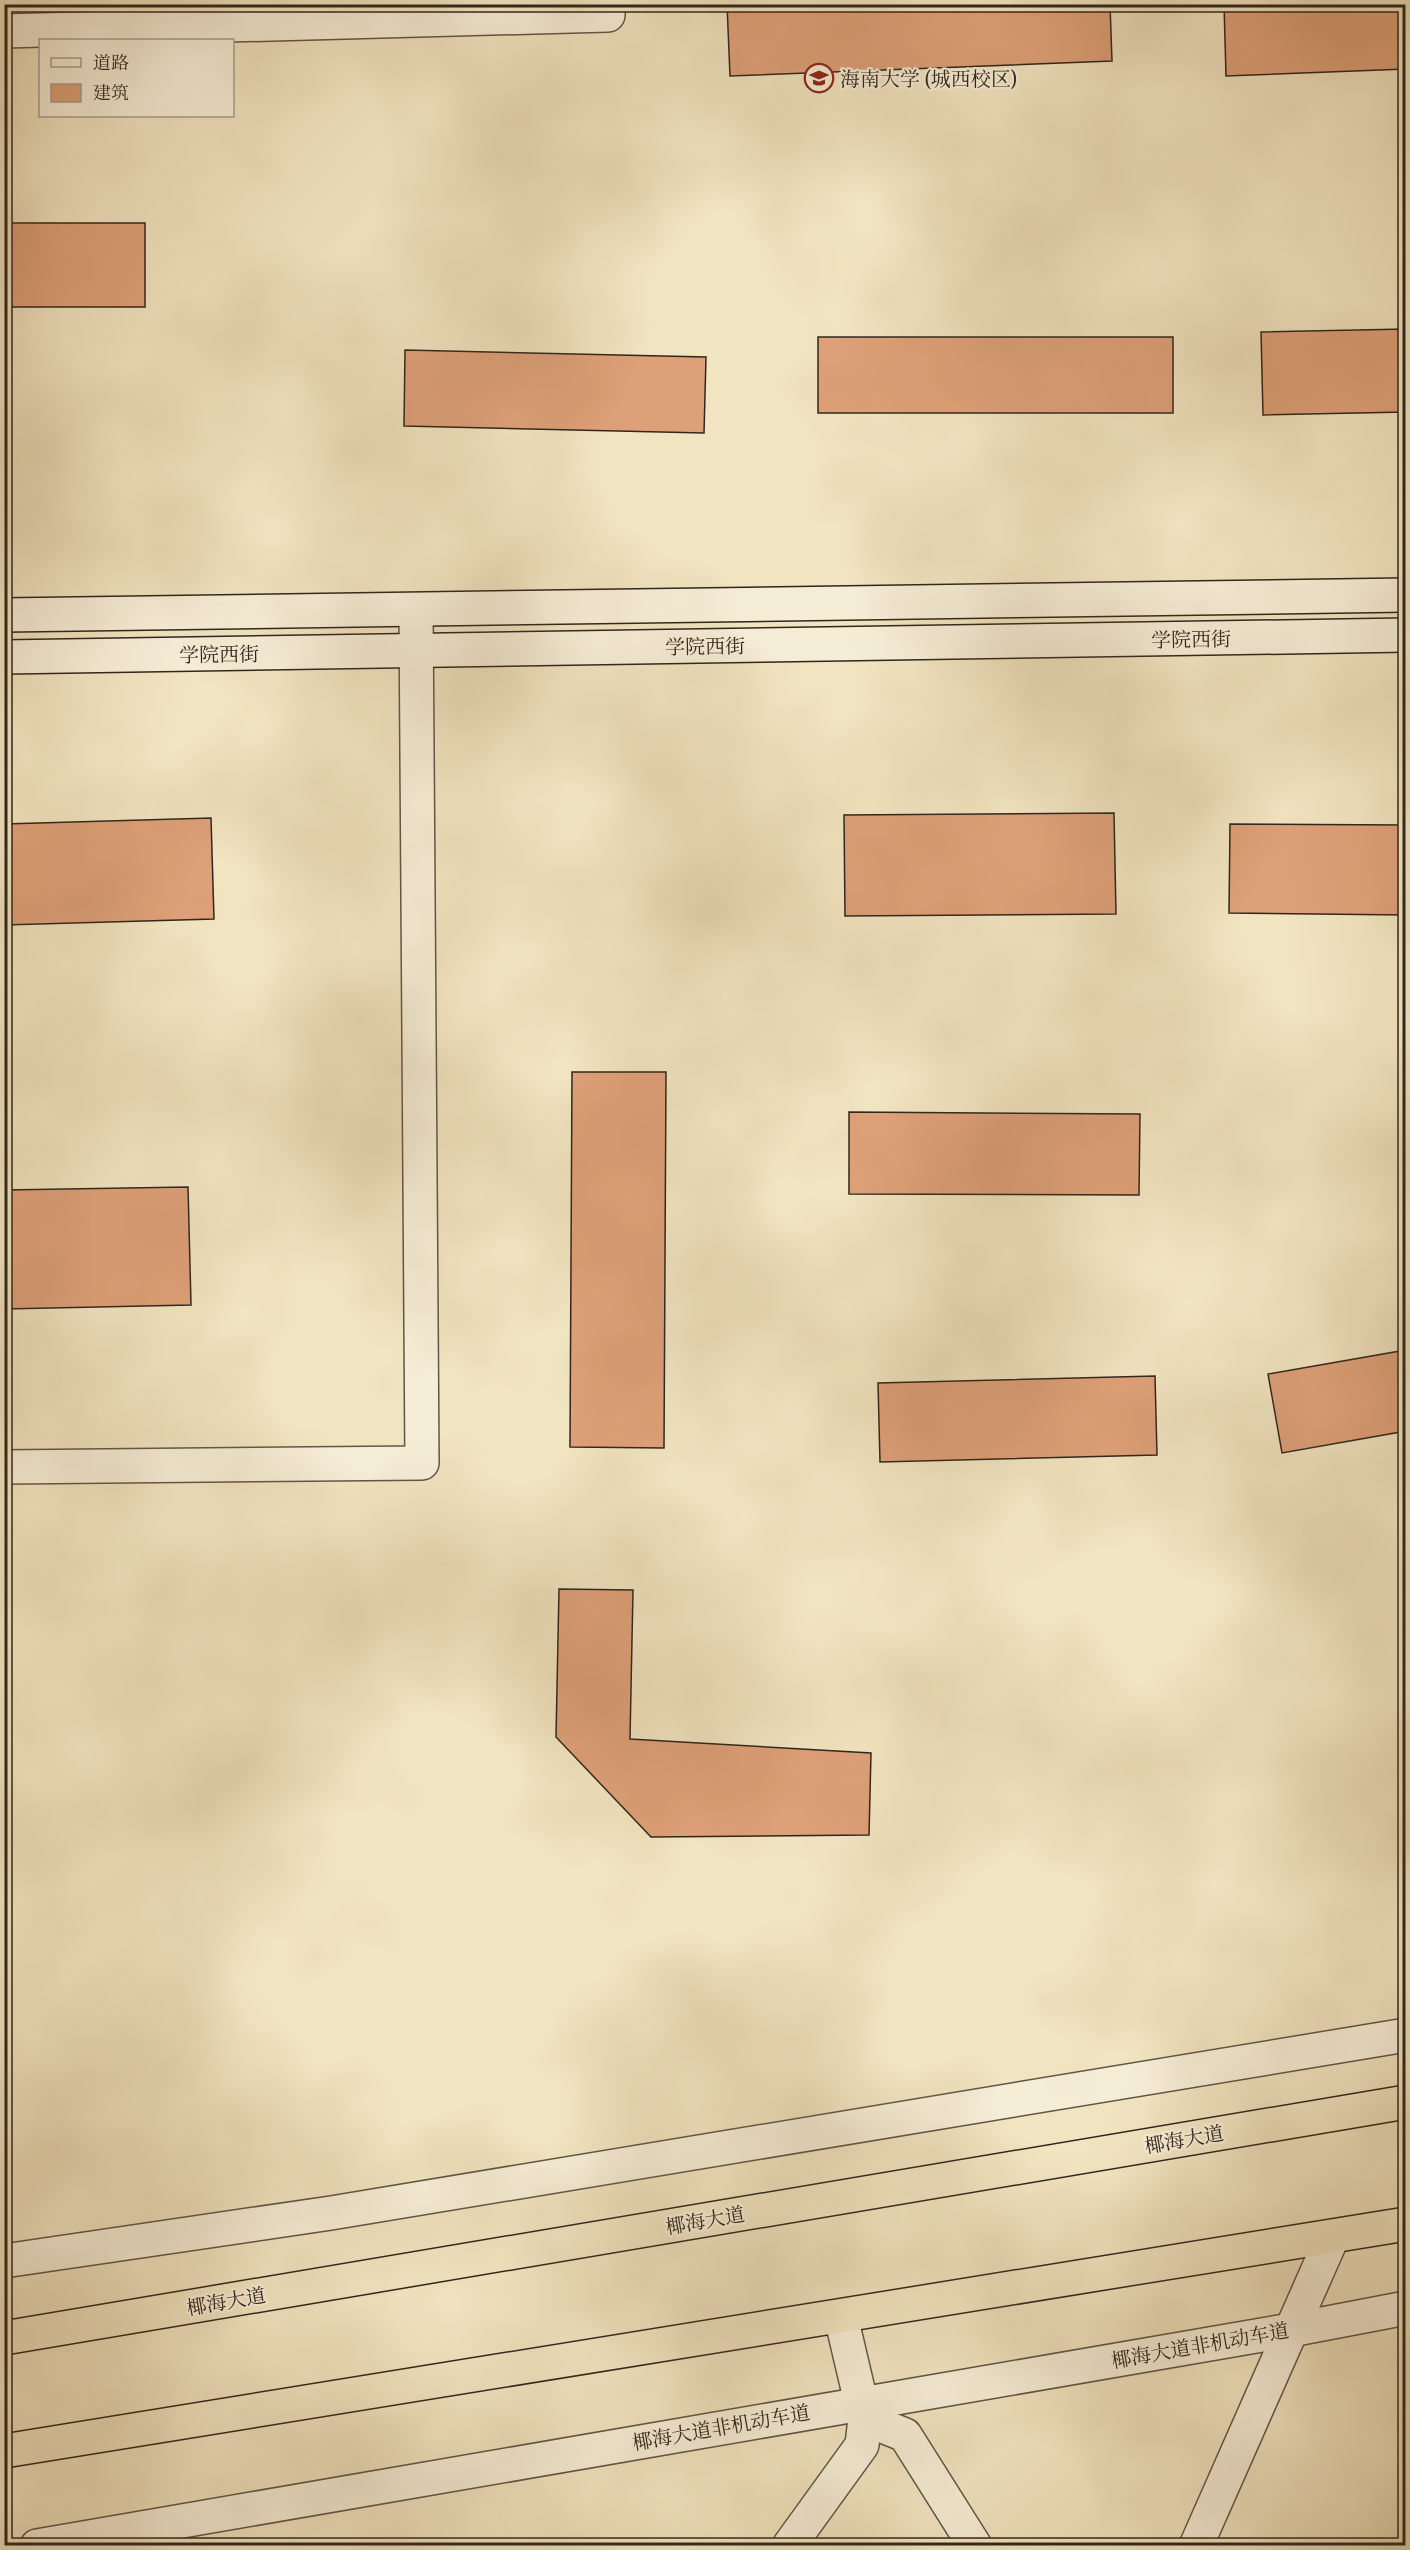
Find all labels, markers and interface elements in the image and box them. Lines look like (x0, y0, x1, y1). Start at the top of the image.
legend (39, 39, 234, 117)
text: 道路 (93, 49, 129, 76)
school or university icon: 海南大学 (城西校区) (803, 62, 835, 94)
place label: 海南大学 (城西校区) (840, 64, 1017, 93)
text: 建筑 (93, 79, 129, 106)
street label: 学院西街 (1151, 624, 1231, 654)
street label: 学院西街 (665, 631, 745, 661)
street label: 学院西街 (179, 639, 259, 669)
street label: 椰海大道 (1142, 2118, 1226, 2160)
street label: 椰海大道 (663, 2199, 747, 2241)
street label: 椰海大道 (184, 2280, 268, 2322)
street label: 椰海大道非机动车道 (1109, 2315, 1291, 2375)
street label: 椰海大道非机动车道 (630, 2397, 812, 2457)

